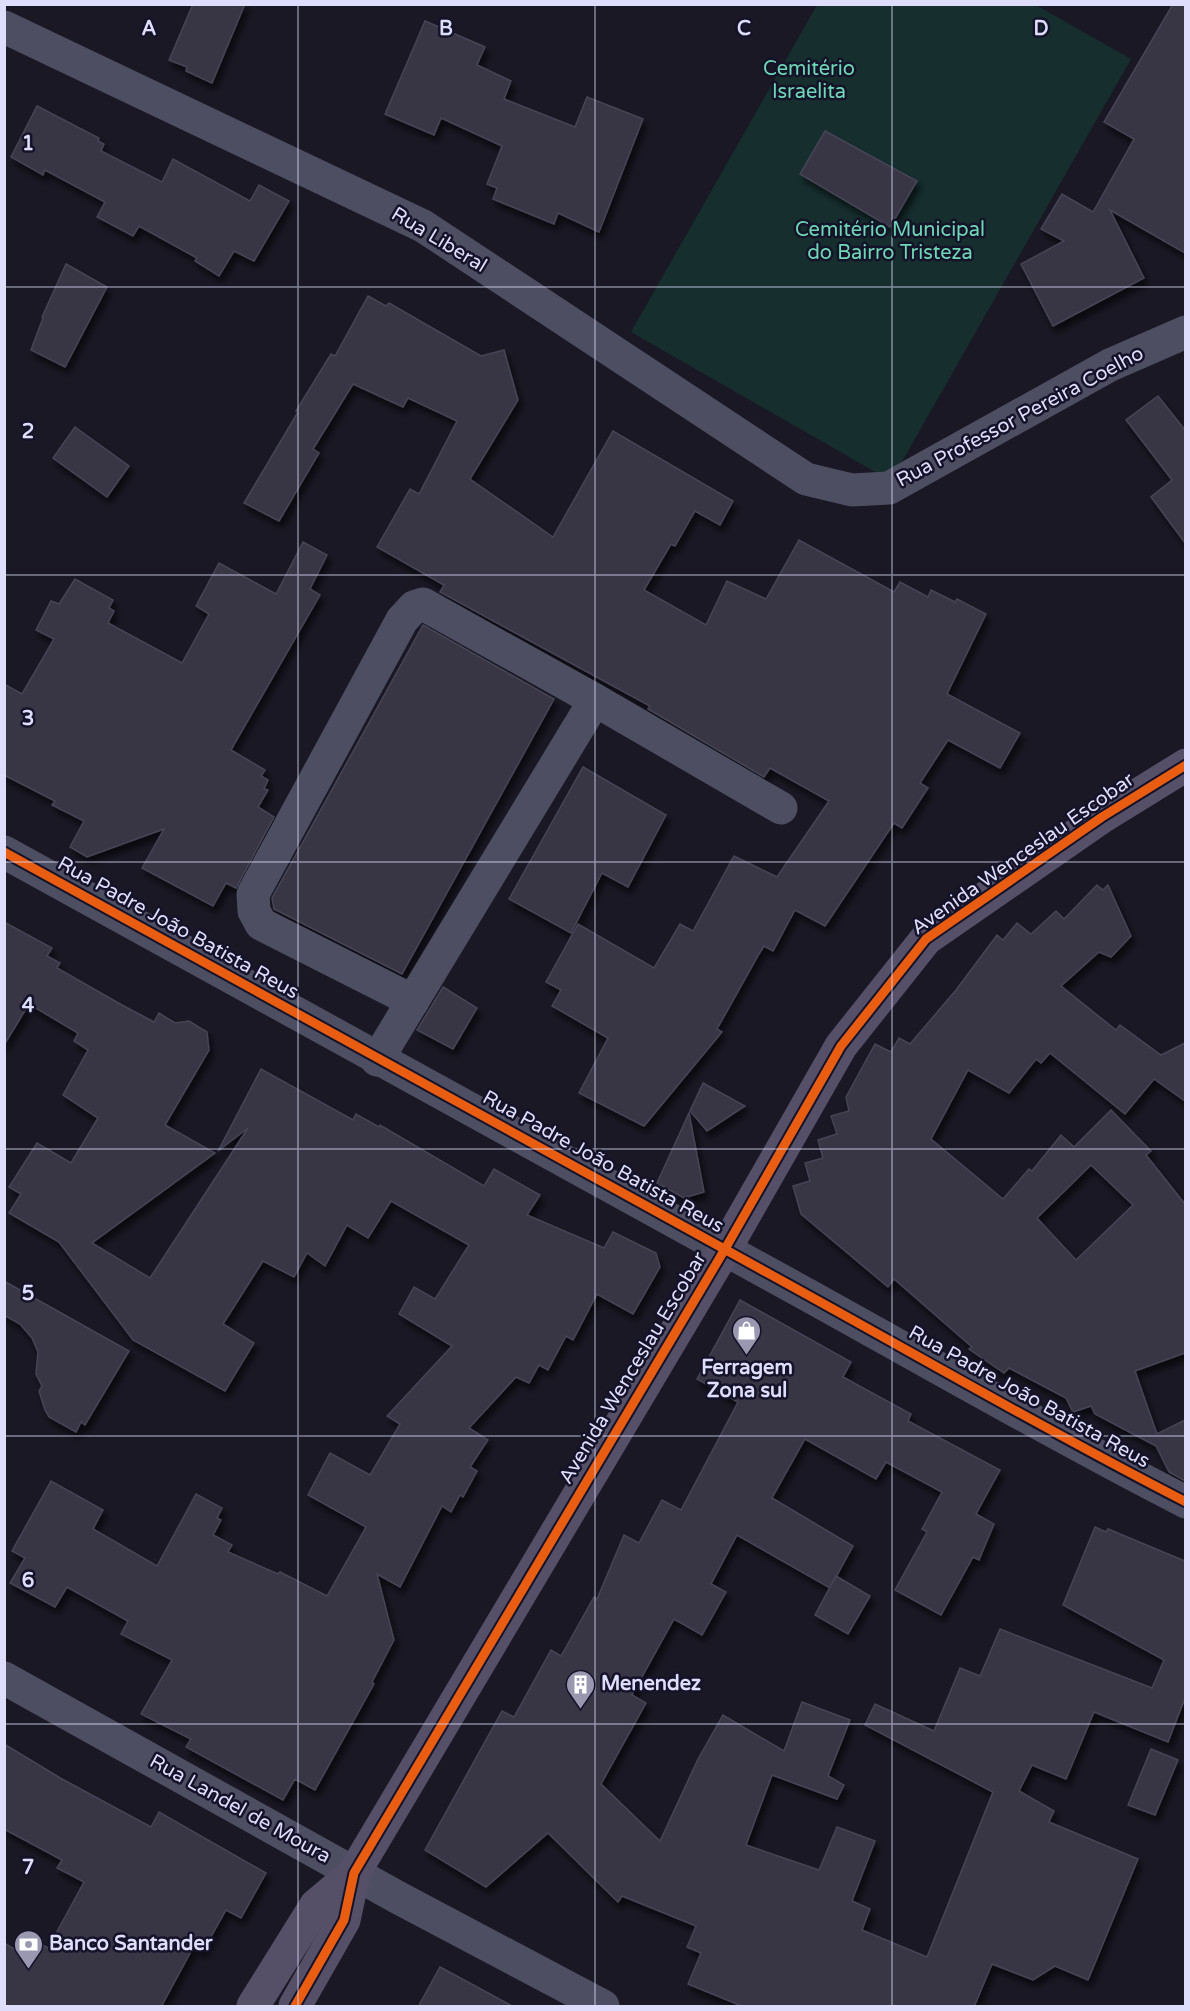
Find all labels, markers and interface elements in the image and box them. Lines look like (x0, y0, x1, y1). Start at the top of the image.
text: A (142, 17, 157, 41)
text: B (439, 17, 453, 41)
text: C (737, 17, 751, 41)
text: D (1033, 17, 1049, 41)
park label: Cemitério Israelita (763, 57, 855, 104)
text: 1 (22, 132, 34, 156)
street label: Rua Liberal (387, 202, 491, 278)
park label: Cemitério Municipal do Bairro Tristeza (795, 218, 985, 265)
street label: Rua Professor Pereira Coelho (892, 341, 1148, 493)
text: 2 (22, 420, 34, 444)
text: 3 (22, 707, 34, 731)
street label: Avenida Wenceslau Escobar (907, 768, 1139, 940)
street label: Rua Padre João Batista Reus (53, 852, 303, 1004)
text: 4 (22, 994, 35, 1018)
street label: Rua Padre João Batista Reus (478, 1086, 728, 1238)
street label: Avenida Wenceslau Escobar (554, 1247, 712, 1488)
text: 5 (22, 1282, 34, 1306)
shop icon: Ferragem Zona sul (731, 1314, 763, 1356)
street label: Rua Padre João Batista Reus (904, 1321, 1154, 1473)
place label: Ferragem Zona sul (701, 1356, 793, 1403)
text: 6 (22, 1569, 34, 1593)
building icon: Menendez (564, 1668, 596, 1710)
place label: Menendez (601, 1672, 701, 1696)
street label: Rua Landel de Moura (145, 1749, 335, 1869)
text: 7 (22, 1856, 34, 1880)
bank icon: Banco Santander (12, 1928, 44, 1970)
place label: Banco Santander (49, 1932, 213, 1956)

